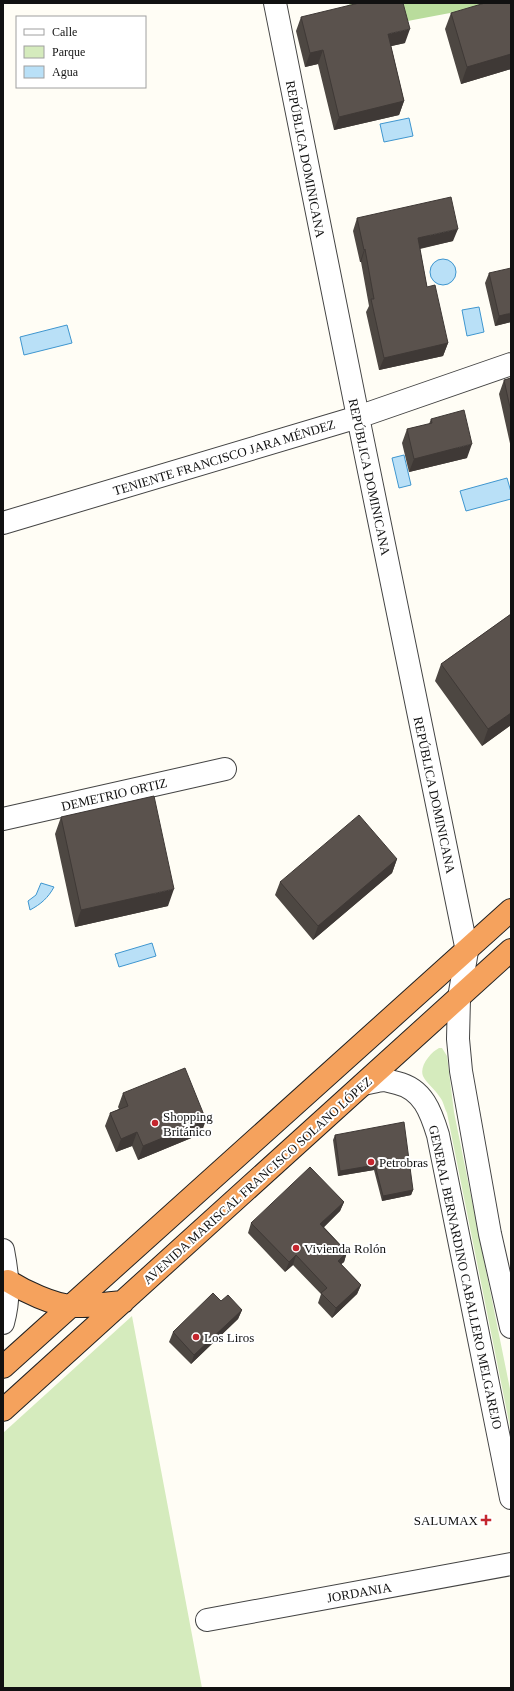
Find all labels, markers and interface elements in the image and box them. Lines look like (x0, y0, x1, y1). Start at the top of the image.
legend (16, 16, 146, 88)
text: Calle (52, 25, 77, 39)
text: Parque (52, 45, 85, 59)
text: Agua (52, 65, 79, 79)
street label: REPÚBLICA DOMINICANA (283, 79, 328, 240)
street label: REPÚBLICA DOMINICANA (346, 397, 394, 558)
street label: TENIENTE FRANCISCO JARA MÉNDEZ (111, 416, 337, 498)
street label: REPÚBLICA DOMINICANA (411, 715, 459, 876)
street label: DEMETRIO ORTIZ (60, 775, 168, 814)
street label: AVENIDA MARISCAL FRANCISCO SOLANO LÓPEZ (140, 1074, 375, 1287)
place label: Shopping Británico (163, 1109, 213, 1139)
marker: Shopping Británico (150, 1118, 160, 1128)
street label: GENERAL BERNARDINO CABALLERO MELGAREJO (426, 1124, 505, 1430)
place label: Petrobras (379, 1155, 428, 1170)
marker: Petrobras (366, 1157, 376, 1167)
place label: Vivienda Rolón (304, 1241, 386, 1256)
marker: Vivienda Rolón (291, 1243, 301, 1253)
place label: Los Liros (204, 1330, 254, 1345)
marker: Los Liros (191, 1332, 201, 1342)
place label: SALUMAX (414, 1513, 479, 1528)
marker: SALUMAX (481, 1515, 491, 1525)
street label: JORDANIA (326, 1579, 393, 1606)

